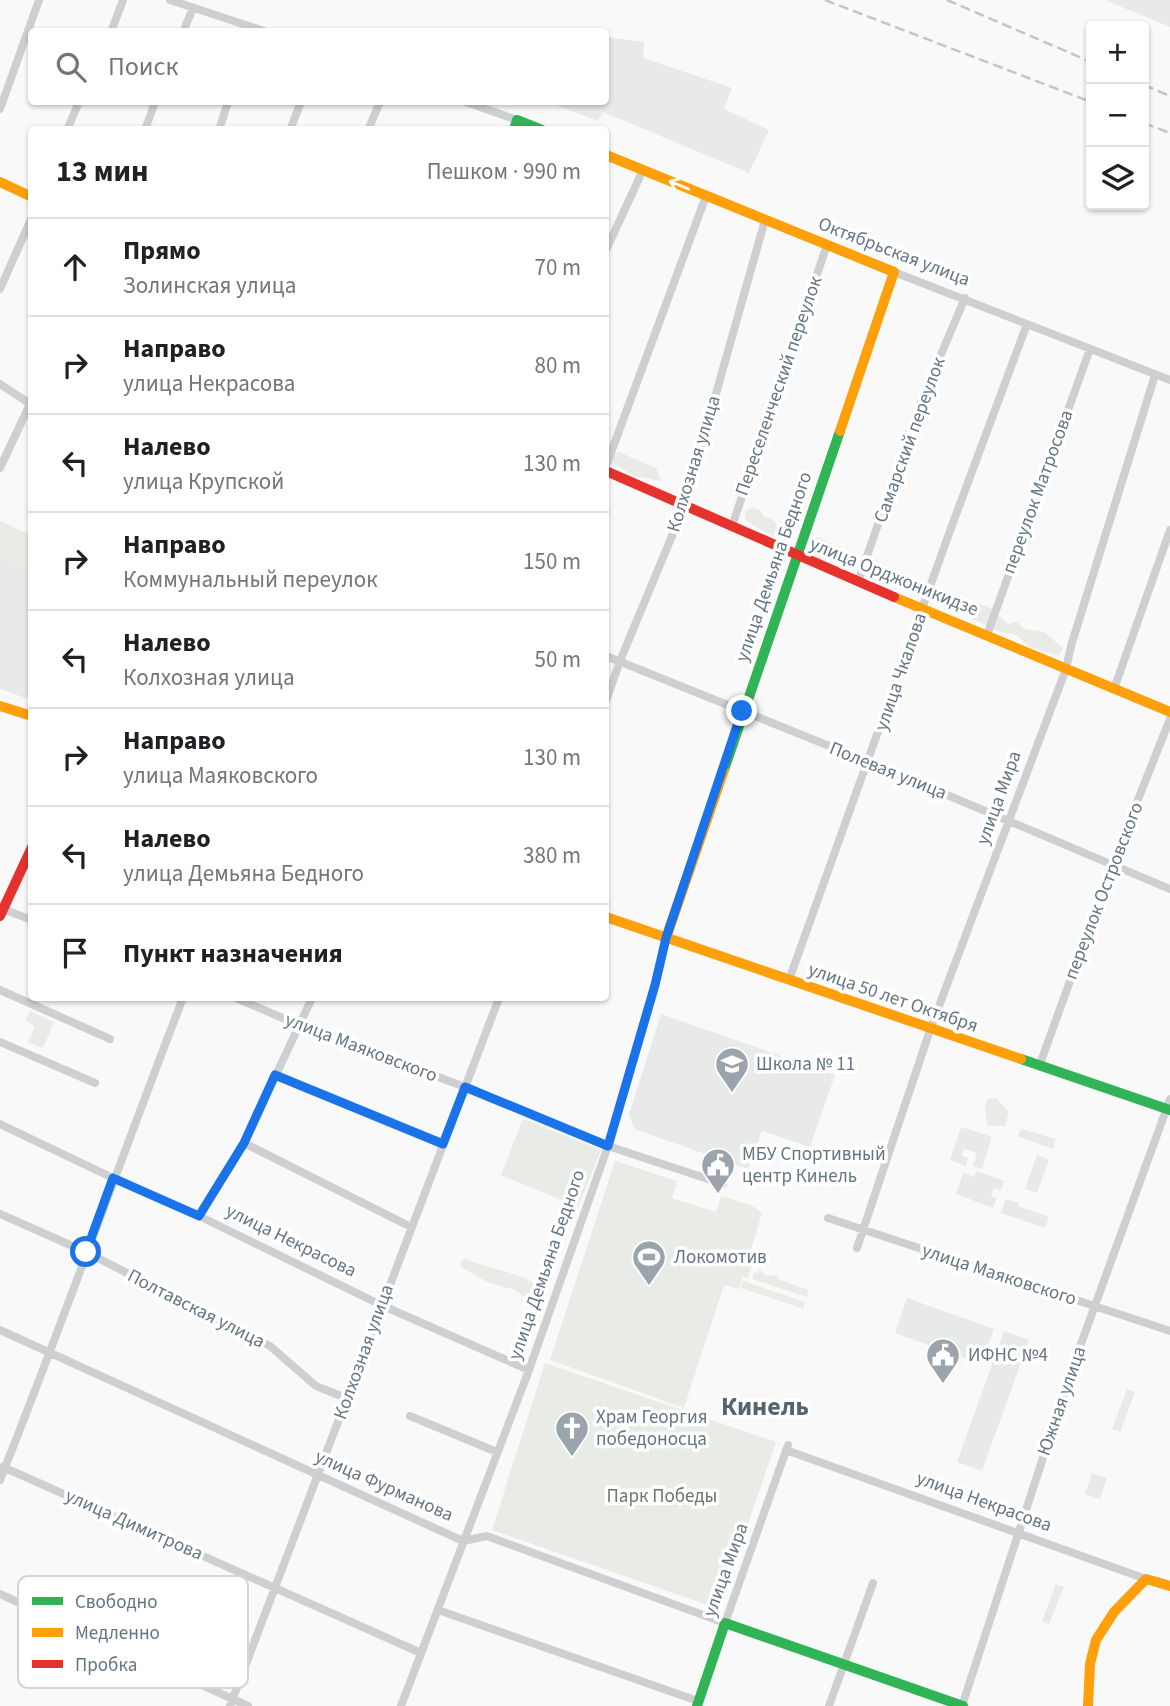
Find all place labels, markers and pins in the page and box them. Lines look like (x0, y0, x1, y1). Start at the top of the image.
school or university icon: Школа № 11 (713, 1045, 751, 1094)
place label: Школа № 11 (756, 1051, 855, 1078)
place label: МБУ Спортивный центр Кинель (742, 1141, 886, 1190)
public building icon: МБУ Спортивный центр Кинель (699, 1146, 737, 1195)
sports icon: Локомотив (630, 1238, 668, 1287)
place label: Локомотив (674, 1244, 767, 1271)
public building icon: ИФНС №4 (924, 1336, 962, 1385)
place label: ИФНС №4 (968, 1342, 1048, 1369)
place label: Храм Георгия победоносца (596, 1404, 708, 1453)
church icon: Храм Георгия победоносца (553, 1409, 591, 1458)

